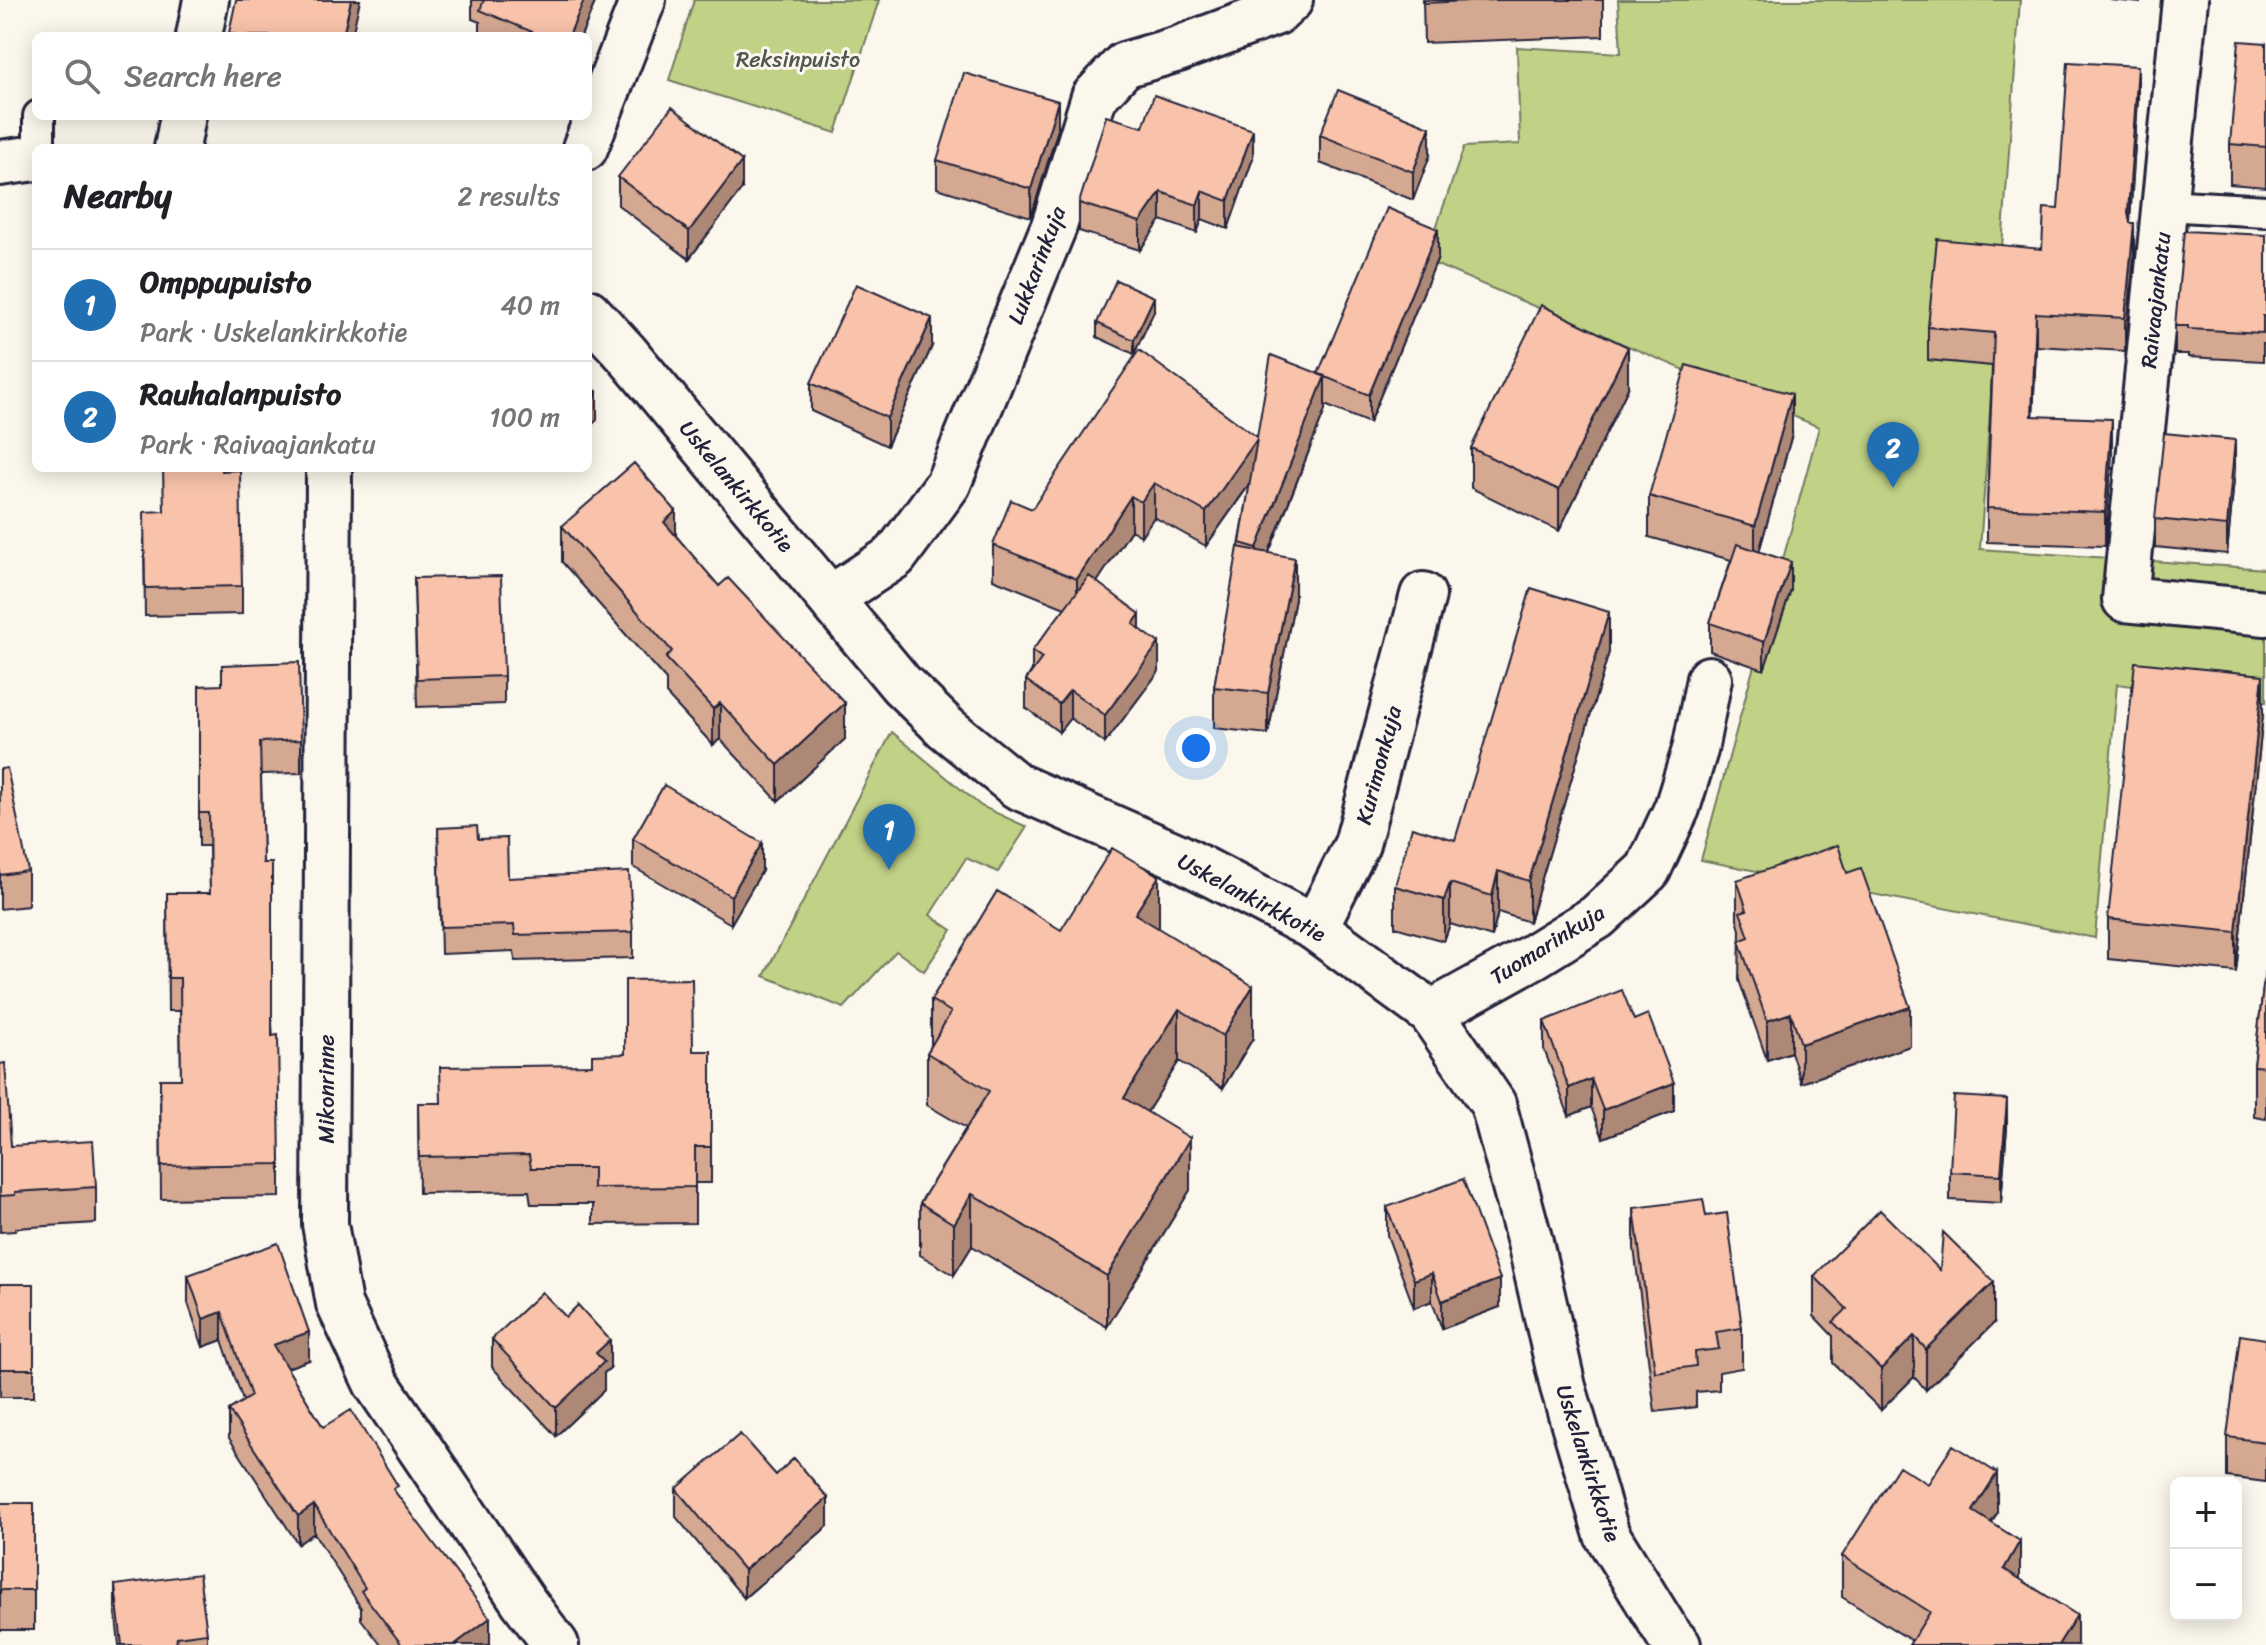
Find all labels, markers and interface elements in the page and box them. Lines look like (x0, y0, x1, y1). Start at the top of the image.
search box (32, 32, 592, 120)
park label: Reksinpuisto (736, 40, 860, 79)
text: Search here (124, 49, 282, 103)
icon: search (60, 54, 104, 98)
text: Nearby (64, 166, 172, 226)
text: 2 results (458, 173, 560, 219)
street label: Lukkarinkuja (996, 199, 1077, 330)
street label: Raivaajankatu (2129, 230, 2182, 370)
text: Omppupuisto (140, 255, 312, 309)
text: 1 (84, 282, 96, 328)
text: 40 m (501, 282, 560, 328)
text: Park · Uskelankirkkotie (140, 309, 407, 355)
text: Rauhalanpuisto (140, 367, 341, 421)
text: 2 (82, 394, 98, 440)
text: 100 m (489, 394, 560, 440)
street label: Uskelankirkkotie (669, 411, 804, 562)
text: Park · Raivaajankatu (140, 421, 376, 467)
pin: 2 (1867, 422, 1919, 488)
street label: Kurimonkuja (1344, 700, 1413, 829)
your location (1176, 728, 1216, 768)
pin: 1 (863, 804, 915, 870)
street label: Uskelankirkkotie (1170, 842, 1334, 953)
street label: Tuomarinkuja (1482, 893, 1613, 995)
street label: Mikonrinne (307, 1035, 346, 1143)
street label: Uskelankirkkotie (1545, 1379, 1632, 1547)
map controls (2170, 1477, 2242, 1621)
button: + (2170, 1477, 2242, 1549)
button: − (2170, 1549, 2242, 1621)

